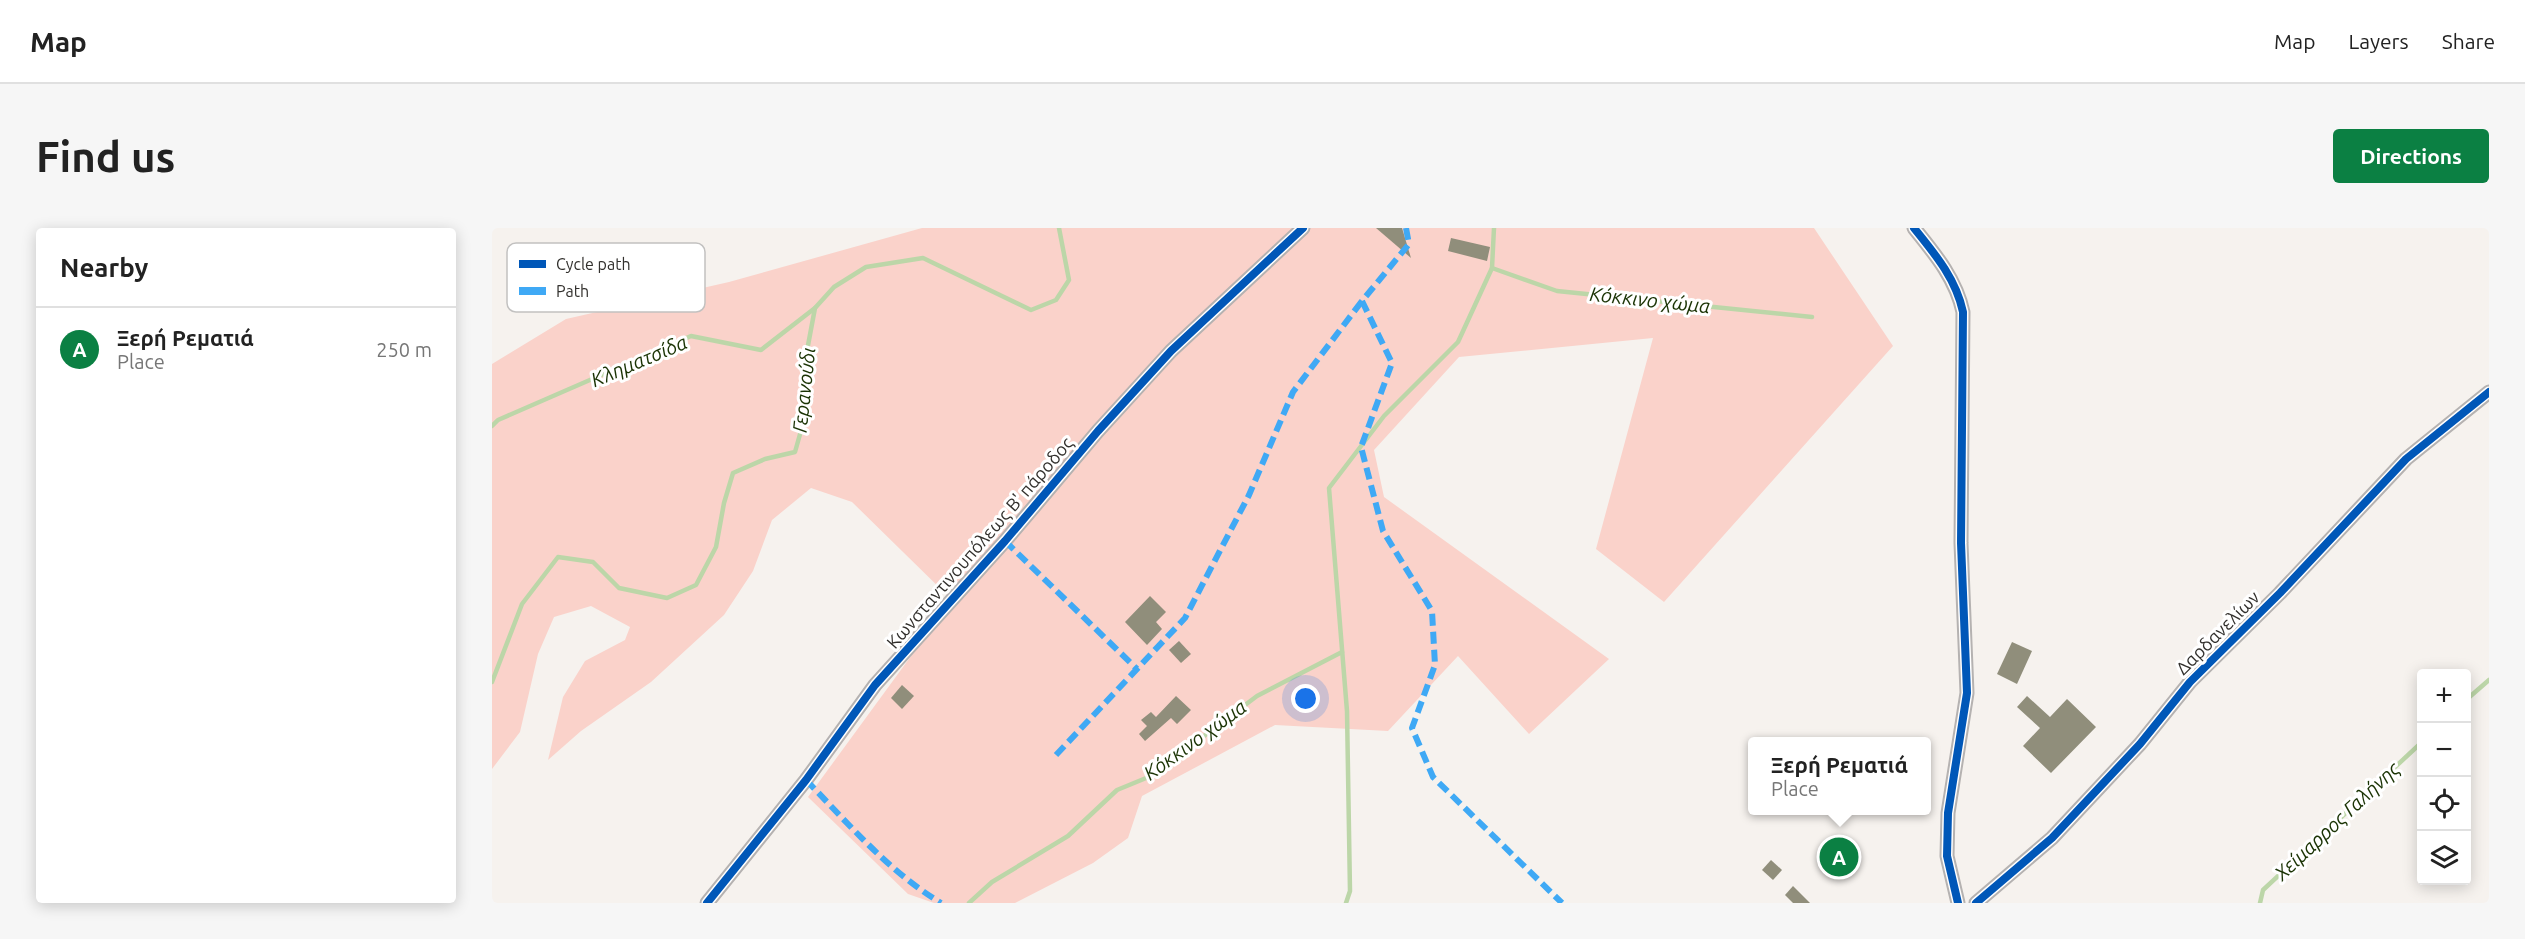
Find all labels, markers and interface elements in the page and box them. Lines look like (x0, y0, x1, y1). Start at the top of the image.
text: Map (30, 26, 87, 57)
text: Map (2274, 29, 2315, 53)
text: Layers (2348, 29, 2409, 53)
text: Share (2442, 29, 2495, 53)
button: Directions (2333, 129, 2489, 183)
text: Find us (36, 133, 175, 180)
legend (507, 243, 705, 312)
text: Nearby (60, 253, 148, 282)
text: Cycle path (556, 255, 631, 273)
text: Path (556, 282, 589, 300)
water label: Κόκκινο χώμα (1589, 282, 1712, 317)
text: Ξερή Ρεματιά (117, 325, 254, 350)
water label: Κληματσίδα (587, 330, 690, 391)
text: A (72, 338, 87, 361)
text: 250 m (376, 338, 432, 361)
water label: Γερανούδι (788, 346, 819, 434)
text: Place (117, 350, 165, 373)
street label: Κωνσταντινουπόλεως Β' πάροδος (882, 433, 1077, 653)
street label: Δαρδανελίων (2171, 586, 2263, 678)
map controls (2417, 669, 2471, 885)
button: + (2417, 669, 2471, 723)
your location (1291, 684, 1320, 713)
water label: Κόκκινο χώμα (1139, 695, 1250, 785)
button: − (2417, 723, 2471, 777)
popup (1748, 737, 1931, 815)
text: Ξερή Ρεματιά (1771, 752, 1908, 777)
water label: Χείμαρρος Γαλήνης (2269, 756, 2405, 885)
text: Place (1771, 777, 1819, 800)
button: locate (2417, 777, 2471, 831)
button: layers (2417, 831, 2471, 885)
pin: A (1820, 834, 1858, 880)

